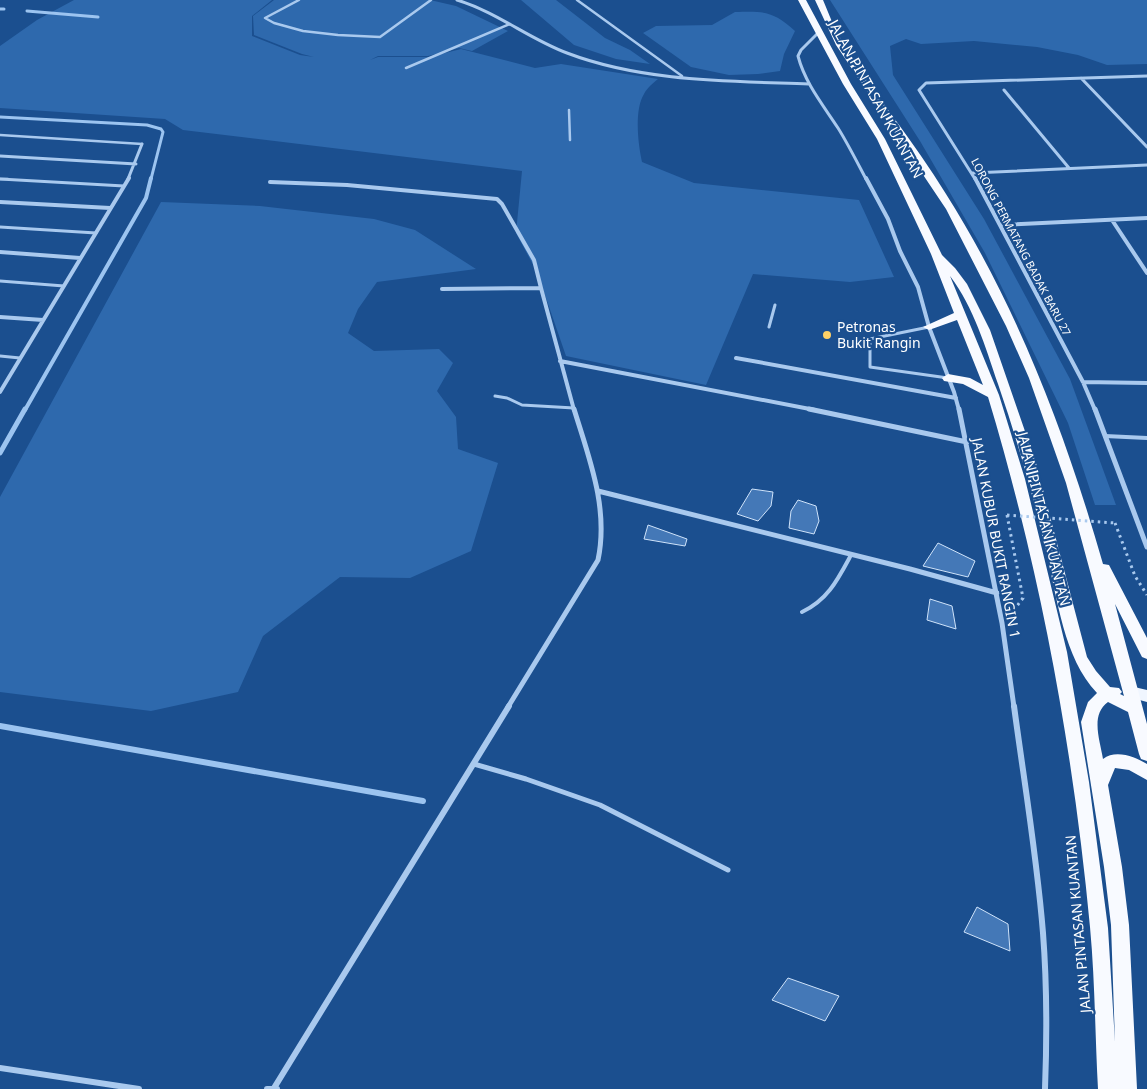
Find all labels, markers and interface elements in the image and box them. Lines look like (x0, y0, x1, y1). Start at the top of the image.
street label: JALAN PINTASAN KUANTAN (824, 14, 928, 181)
street label: LORONG PERMATANG BADAK BARU 27 (968, 155, 1075, 338)
place label: Petronas Bukit Rangin (837, 317, 921, 352)
marker: Petronas Bukit Rangin (821, 329, 833, 341)
street label: JALAN PINTASAN KUANTAN (1013, 428, 1075, 608)
street label: JALAN KUBUR BUKIT RANGIN 1 (967, 434, 1025, 640)
street label: JALAN PINTASAN KUANTAN (1060, 834, 1095, 1016)

